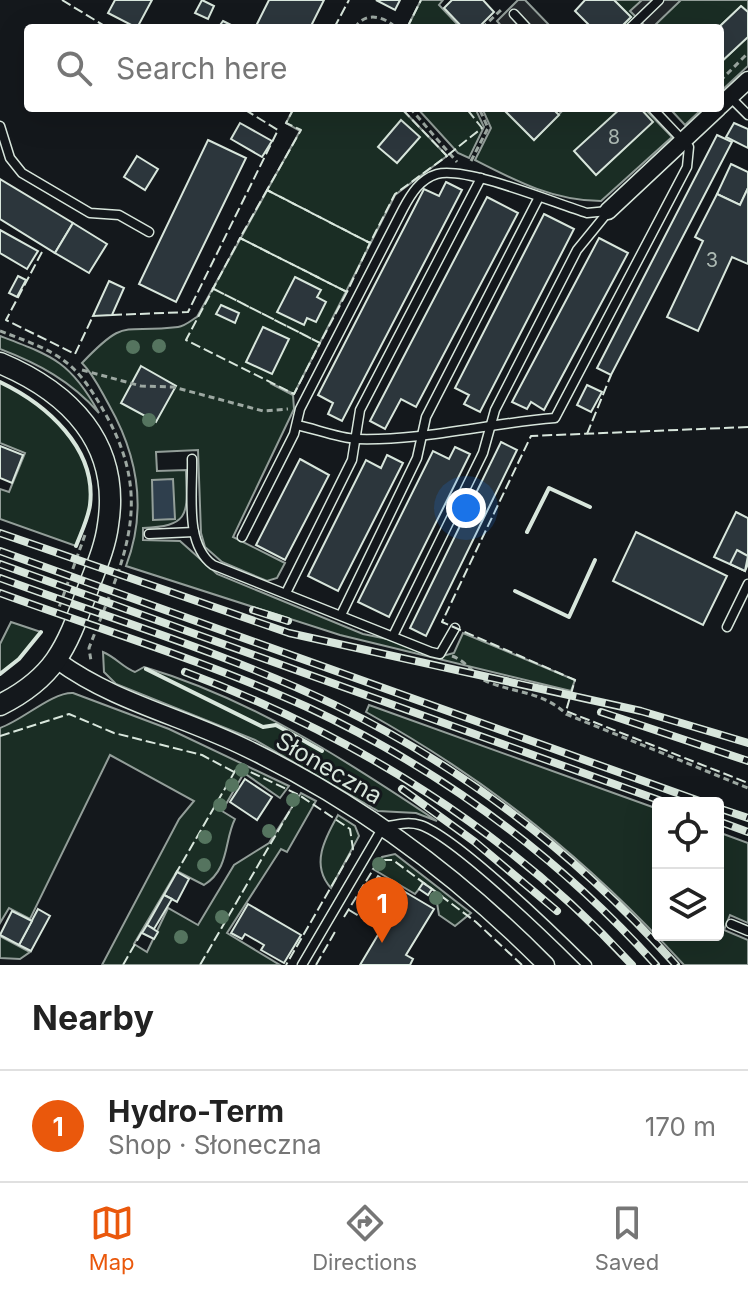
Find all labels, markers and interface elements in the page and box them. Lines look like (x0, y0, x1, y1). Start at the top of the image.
search box (24, 24, 724, 112)
icon: search (52, 46, 96, 90)
text: Search here (116, 50, 288, 86)
house number: 8 (608, 125, 620, 149)
house number: 3 (706, 248, 718, 272)
your location (446, 488, 486, 528)
street label: Słoneczna (271, 726, 387, 810)
map controls (652, 797, 724, 941)
button: locate (652, 797, 724, 869)
button: layers (652, 869, 724, 941)
pin: 1 (356, 877, 408, 943)
text: Nearby (32, 997, 154, 1038)
text: Hydro-Term (108, 1093, 284, 1129)
text: 1 (52, 1111, 64, 1142)
text: 170 m (645, 1111, 716, 1142)
text: Shop · Słoneczna (108, 1129, 322, 1160)
tab: Map (89, 1201, 135, 1275)
tab: Directions (312, 1201, 417, 1275)
tab: Saved (595, 1201, 659, 1275)

